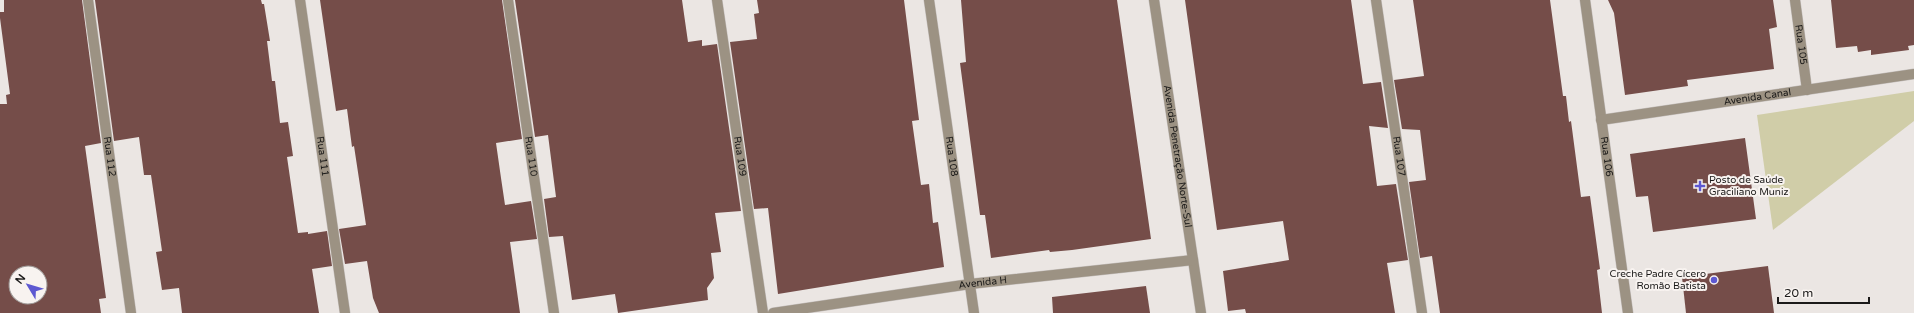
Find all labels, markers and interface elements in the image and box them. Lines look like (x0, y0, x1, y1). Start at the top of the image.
street label: Rua 105 (1792, 24, 1810, 65)
street label: Avenida Penetração Norte-Sul (1161, 84, 1194, 228)
street label: Avenida Canal (1723, 86, 1792, 108)
street label: Rua 112 (101, 136, 118, 177)
street label: Rua 111 (314, 136, 331, 177)
street label: Rua 110 (522, 136, 540, 177)
street label: Rua 109 (731, 136, 749, 177)
street label: Rua 108 (943, 136, 960, 177)
street label: Rua 107 (1390, 136, 1408, 177)
street label: Rua 106 (1598, 136, 1615, 177)
place label: Posto de Saúde Graciliano Muniz (1709, 174, 1788, 198)
marker: Posto de Saúde Graciliano Muniz (1694, 180, 1706, 192)
north arrow (8, 265, 48, 305)
place label: Creche Padre Cícero Romão Batista (1610, 268, 1706, 292)
text: N (13, 272, 28, 287)
street label: Avenida H (958, 274, 1008, 292)
marker: Creche Padre Cícero Romão Batista (1709, 275, 1719, 285)
scale bar (1778, 279, 1869, 305)
text: 20 m (1784, 286, 1813, 300)

